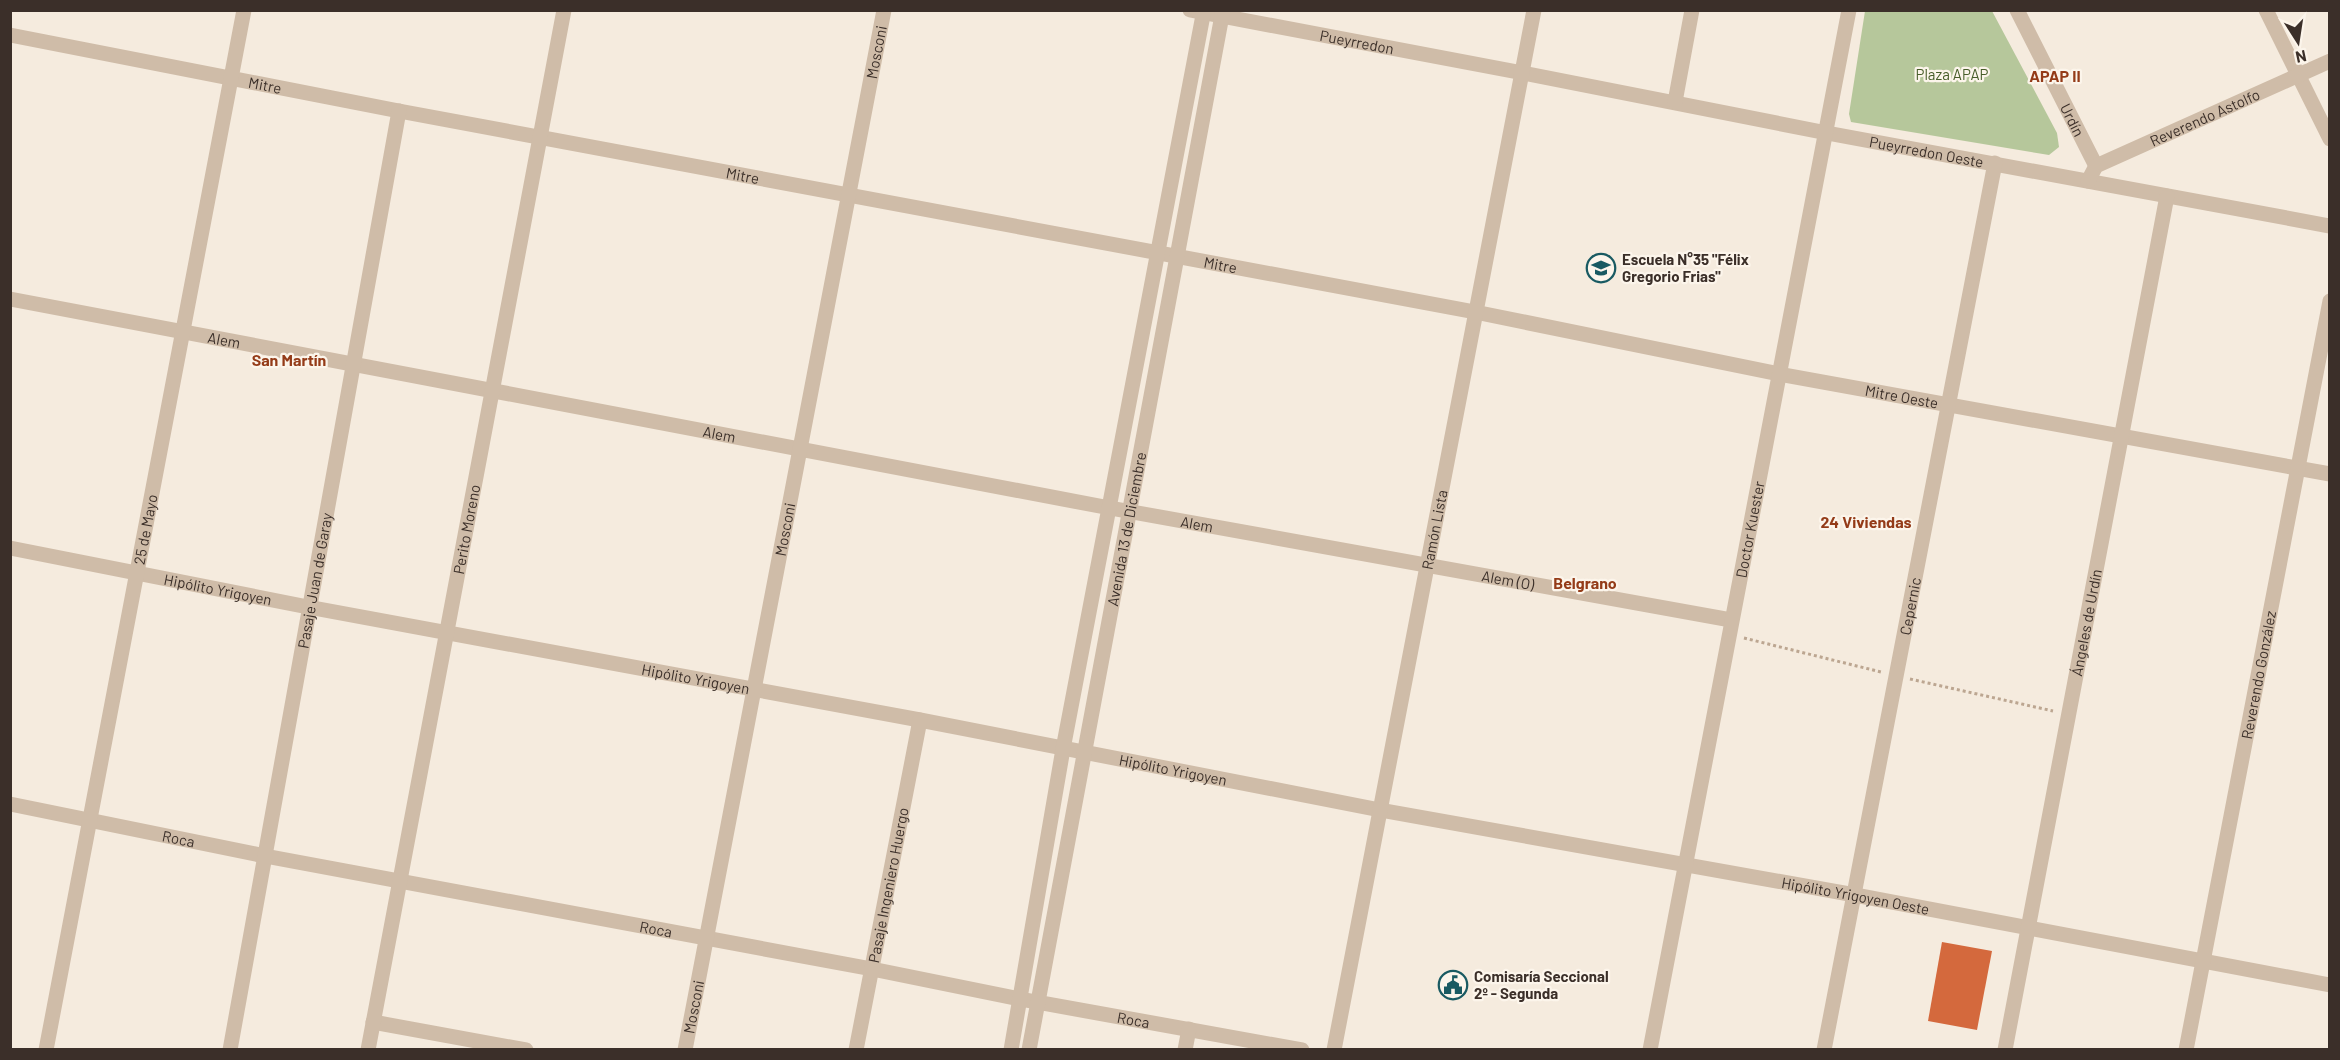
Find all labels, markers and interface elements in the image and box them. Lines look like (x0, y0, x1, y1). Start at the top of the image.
north arrow (2268, 12, 2328, 72)
street label: Mosconi (862, 24, 890, 80)
street label: Pueyrredon (1319, 26, 1396, 57)
text: N (2294, 47, 2308, 68)
park label: Plaza APAP (1916, 65, 1989, 83)
district label: APAP II (2029, 66, 2081, 85)
street label: Mitre (247, 73, 283, 97)
street label: Reverendo Astolfo (2147, 85, 2262, 150)
street label: Urdín (2057, 100, 2088, 139)
street label: Pueyrredon Oeste (1868, 132, 1985, 171)
street label: Mitre (725, 163, 761, 187)
place label: Escuela N°35 "Félix Gregorio Frias" (1622, 250, 1749, 285)
school or university icon: Escuela N°35 "Félix Gregorio Frias" (1585, 252, 1617, 284)
street label: Mitre (1202, 253, 1239, 276)
street label: Alem (206, 328, 242, 352)
district label: San Martín (252, 350, 326, 369)
street label: Mitre Oeste (1864, 381, 1940, 412)
street label: Alem (701, 422, 737, 446)
street label: Avenida 13 de Diciembre (1103, 450, 1149, 607)
street label: Doctor Kuester (1732, 479, 1768, 579)
street label: Perito Moreno (449, 483, 483, 575)
street label: Ramón Lista (1418, 488, 1451, 571)
street label: 25 de Mayo (130, 493, 161, 566)
street label: Mosconi (771, 501, 799, 558)
street label: Pasaje Juan de Garay (293, 511, 336, 650)
street label: Alem (1179, 512, 1215, 535)
district label: 24 Viviendas (1820, 512, 1912, 531)
street label: Alem (O) (1480, 566, 1536, 593)
street label: Ángeles de Urdín (2067, 568, 2105, 678)
street label: Hipólito Yrigoyen (163, 570, 273, 609)
district label: Belgrano (1553, 573, 1617, 592)
street label: Cepernic (1896, 576, 1924, 637)
street label: Reverendo González (2237, 609, 2279, 741)
street label: Hipólito Yrigoyen (640, 660, 751, 697)
street label: Hipólito Yrigoyen (1118, 750, 1228, 789)
street label: Pasaje Ingeniero Huergo (864, 806, 912, 964)
street label: Roca (161, 826, 196, 850)
street label: Hipólito Yrigoyen Oeste (1780, 873, 1931, 918)
street label: Roca (638, 917, 674, 941)
place label: Comisaría Seccional 2º - Segunda (1474, 967, 1609, 1002)
public building icon: Comisaría Seccional 2º - Segunda (1437, 969, 1469, 1001)
street label: Mosconi (679, 979, 707, 1035)
street label: Roca (1116, 1008, 1151, 1031)

